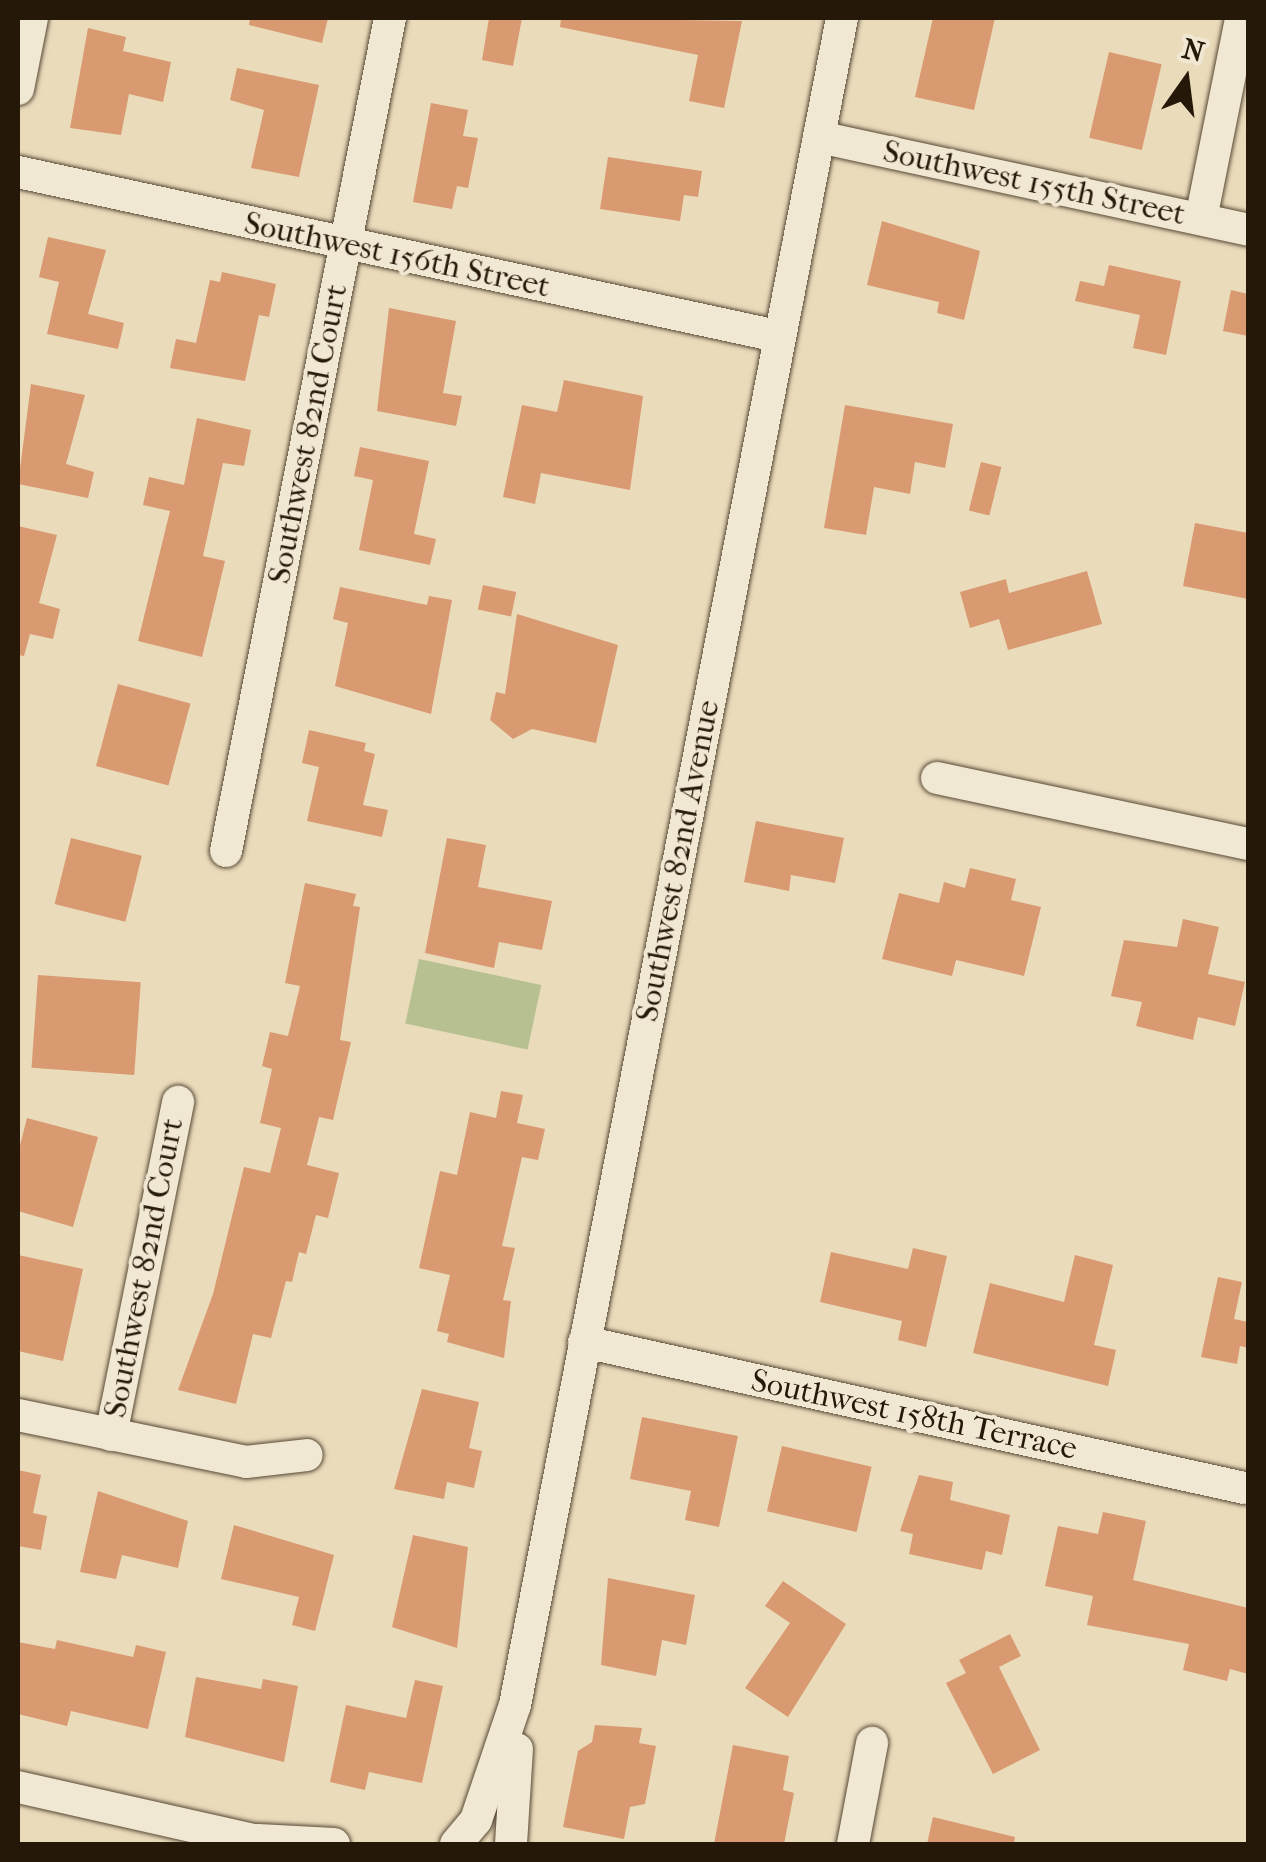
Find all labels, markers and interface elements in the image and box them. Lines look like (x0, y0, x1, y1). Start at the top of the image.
north arrow (1136, 30, 1236, 130)
text: N (1179, 32, 1208, 69)
street label: Southwest 155th Street (879, 132, 1189, 234)
street label: Southwest 156th Street (241, 204, 553, 306)
street label: Southwest 82nd Court (260, 281, 356, 587)
street label: Southwest 82nd Avenue (628, 697, 728, 1025)
street label: Southwest 82nd Court (96, 1115, 192, 1421)
street label: Southwest 158th Terrace (747, 1362, 1081, 1468)

